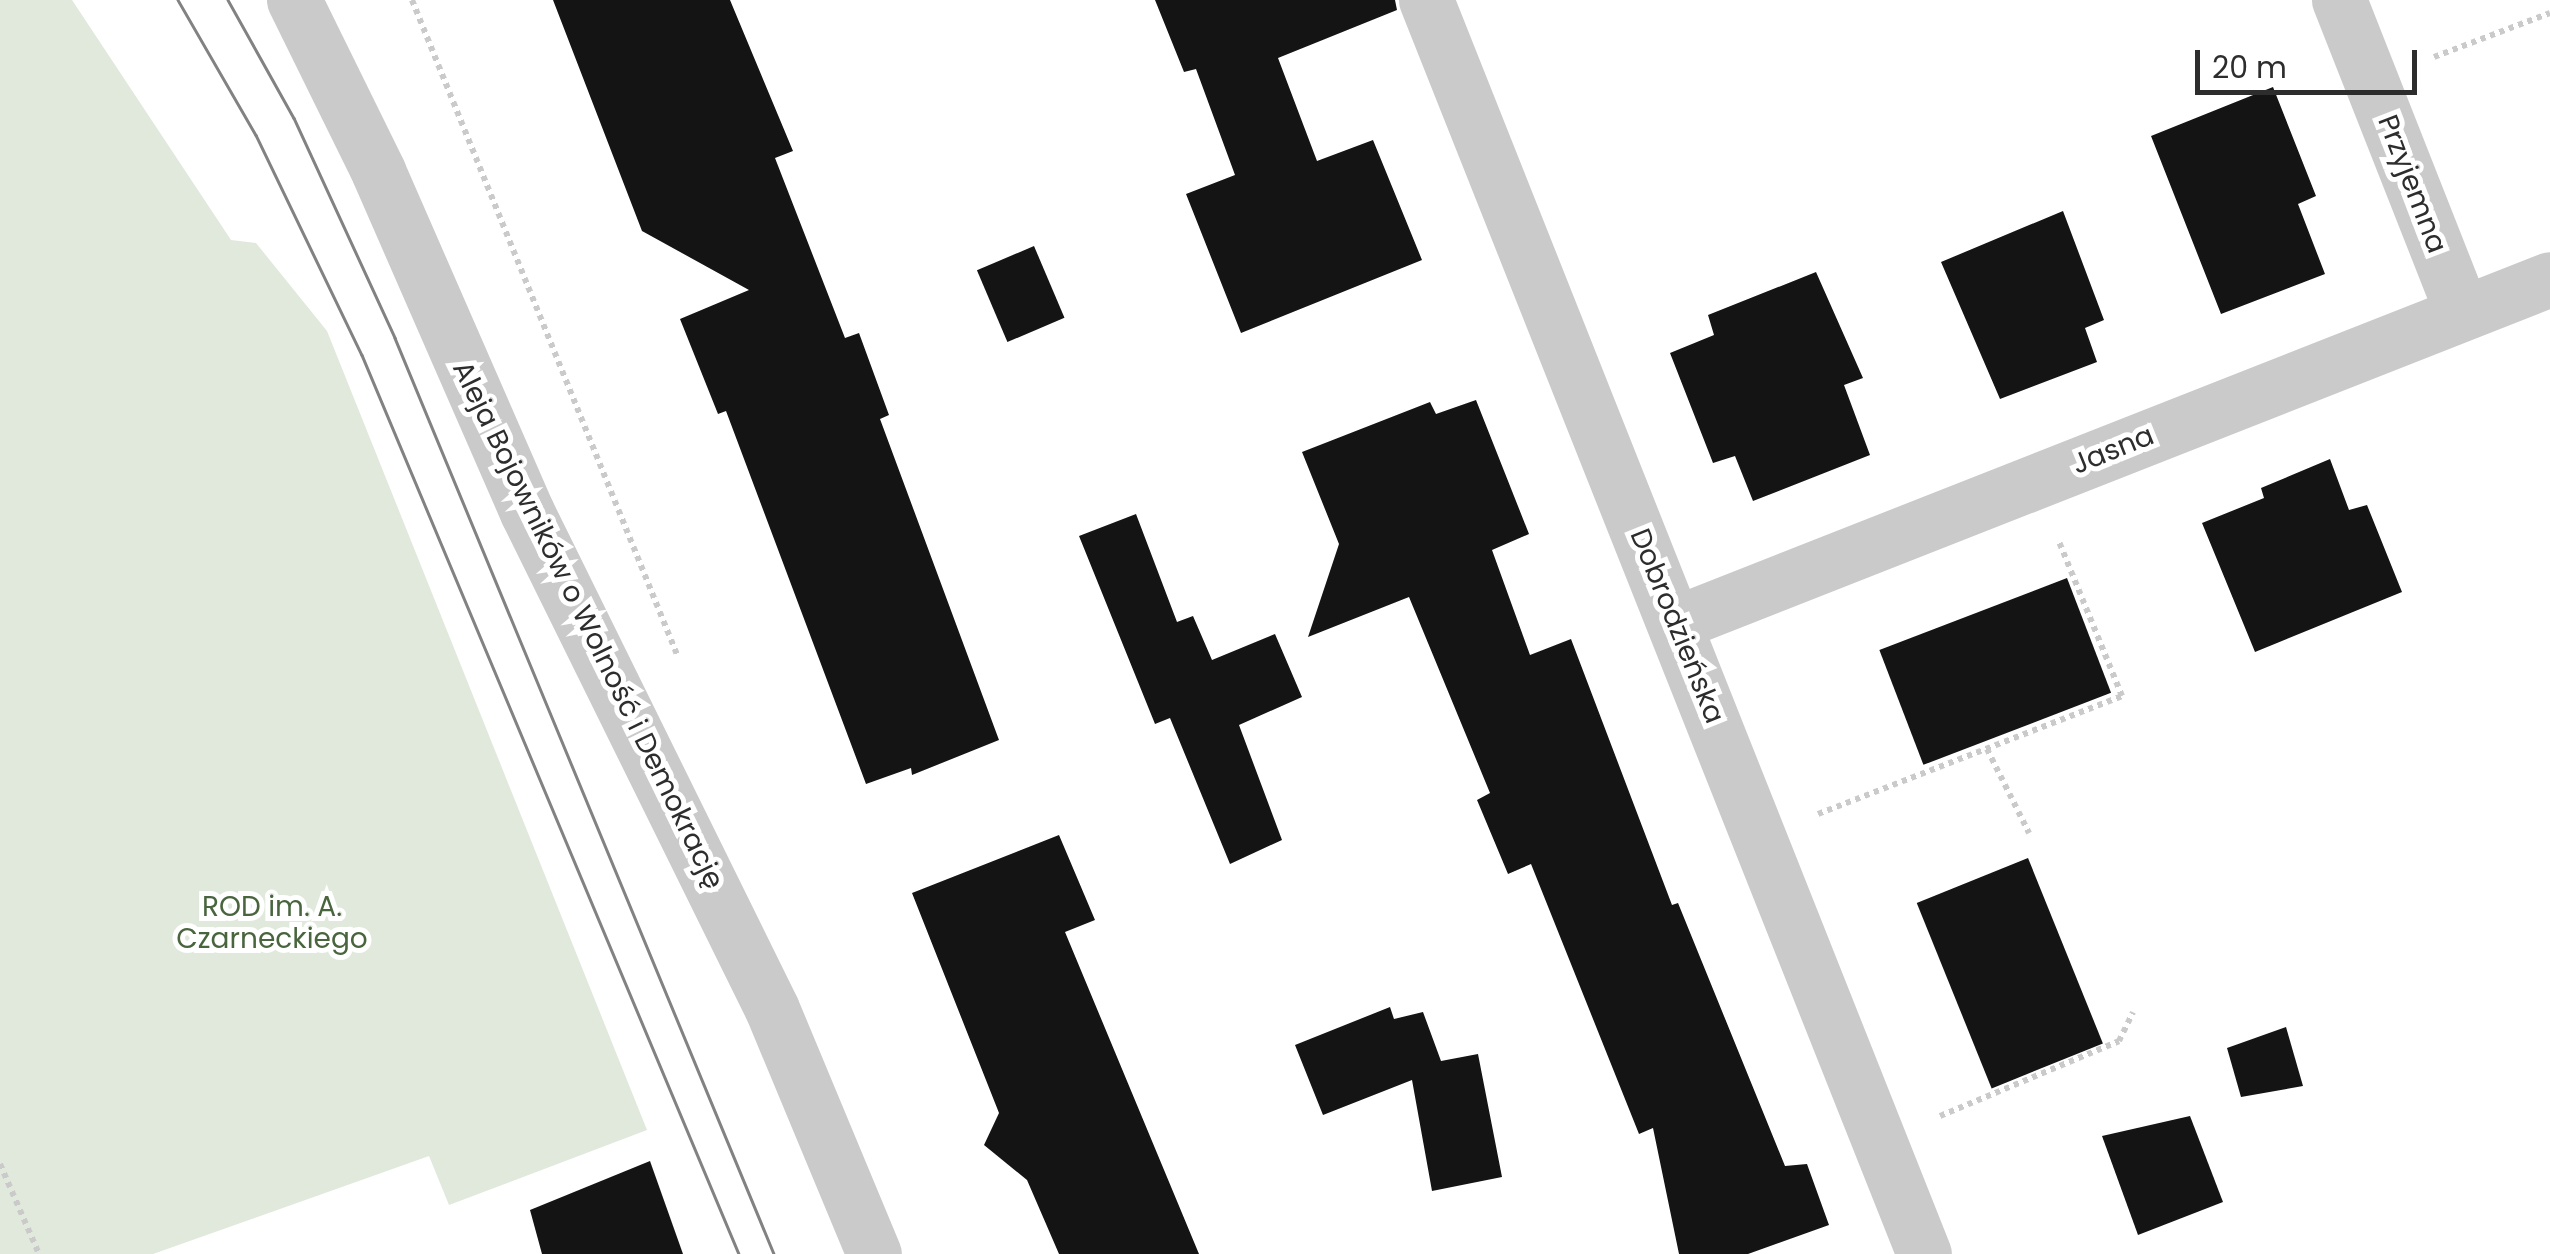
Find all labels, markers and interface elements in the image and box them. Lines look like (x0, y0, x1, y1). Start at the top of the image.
scale bar (2200, 30, 2422, 92)
text: 20 m (2212, 46, 2287, 89)
street label: Przyjemna (2370, 110, 2454, 258)
street label: Aleja Bojowników o Wolność i Demokrację (445, 356, 731, 894)
street label: Jasna (2067, 418, 2159, 482)
street label: Dobrodzieńska (1623, 524, 1731, 728)
park label: ROD im. A. Czarneckiego (176, 890, 368, 956)

